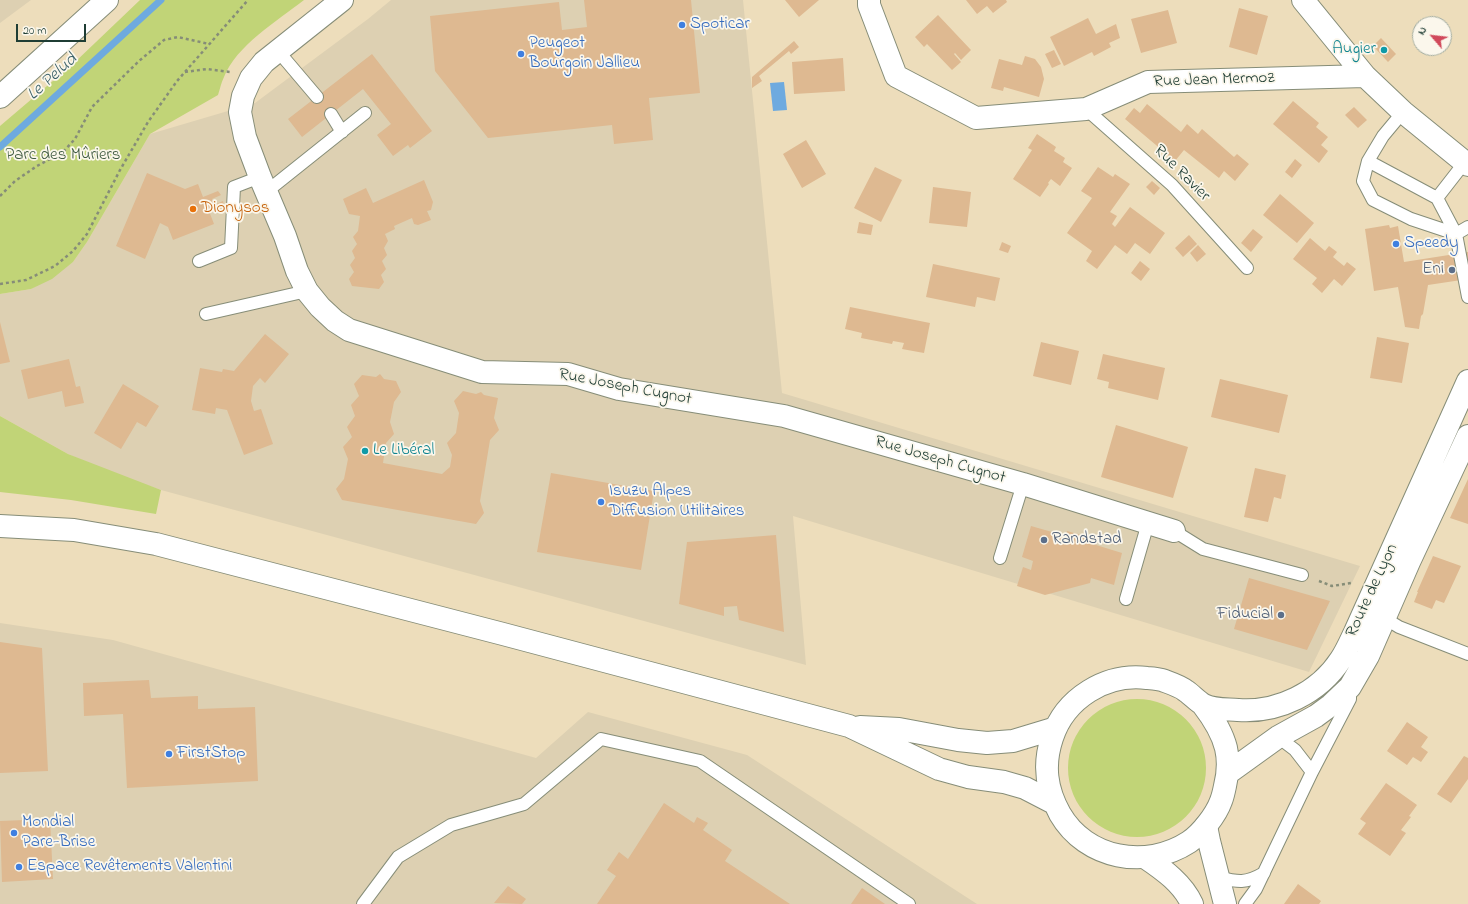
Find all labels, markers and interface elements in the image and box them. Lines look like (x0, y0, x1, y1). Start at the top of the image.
place label: Spoticar (690, 15, 750, 35)
scale bar (18, 16, 88, 42)
north arrow (1412, 16, 1452, 56)
marker: Spoticar (677, 20, 687, 30)
text: 20 m (23, 22, 46, 40)
text: N (1413, 24, 1431, 38)
place label: Peugeot Bourgoin Jallieu (529, 34, 640, 74)
place label: Augier (1332, 40, 1376, 60)
marker: Augier (1379, 45, 1389, 55)
marker: Peugeot Bourgoin Jallieu (516, 49, 526, 59)
water label: Le Pelud (23, 50, 83, 106)
street label: Rue Jean Mermoz (1153, 69, 1275, 93)
street label: Rue Ravier (1148, 141, 1214, 207)
park label: Parc des Mûriers (5, 146, 121, 166)
place label: Dionysos (201, 199, 269, 219)
marker: Dionysos (188, 204, 198, 214)
place label: Speedy (1404, 234, 1458, 254)
marker: Speedy (1391, 239, 1401, 249)
place label: Eni (1422, 260, 1444, 280)
marker: Eni (1447, 265, 1457, 275)
street label: Rue Joseph Cugnot (557, 365, 693, 411)
street label: Rue Joseph Cugnot (872, 433, 1008, 489)
place label: Le Libéral (373, 441, 434, 461)
marker: Le Libéral (360, 446, 370, 456)
place label: Isuzu Alpes Diffusion Utilitaires (609, 482, 745, 522)
marker: Isuzu Alpes Diffusion Utilitaires (596, 497, 606, 507)
place label: Randstad (1052, 530, 1122, 550)
marker: Randstad (1039, 535, 1049, 545)
street label: Route de Lyon (1343, 541, 1403, 641)
place label: Fiducial (1217, 605, 1273, 625)
marker: Fiducial (1276, 610, 1286, 620)
place label: FirstStop (177, 744, 245, 764)
marker: FirstStop (164, 749, 174, 759)
place label: Mondial Pare-Brise (22, 813, 95, 853)
marker: Mondial Pare-Brise (9, 828, 19, 838)
place label: Espace Revêtements Valentini (27, 857, 232, 877)
marker: Espace Revêtements Valentini (14, 862, 24, 872)

